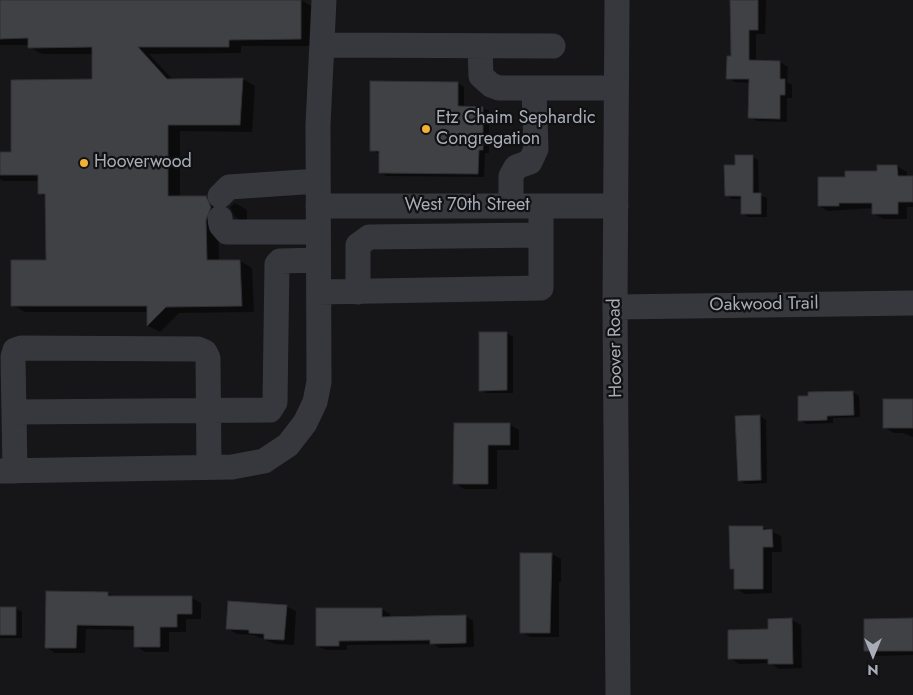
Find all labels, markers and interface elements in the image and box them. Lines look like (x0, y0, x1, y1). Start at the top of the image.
place label: Etz Chaim Sephardic Congregation (436, 108, 596, 150)
marker: Etz Chaim Sephardic Congregation (420, 123, 432, 135)
place label: Hooverwood (94, 152, 192, 174)
marker: Hooverwood (78, 157, 90, 169)
street label: West 70th Street (405, 195, 529, 217)
street label: Oakwood Trail (709, 293, 819, 317)
street label: Hoover Road (604, 298, 628, 398)
north arrow (848, 630, 898, 680)
text: N (867, 660, 879, 680)

